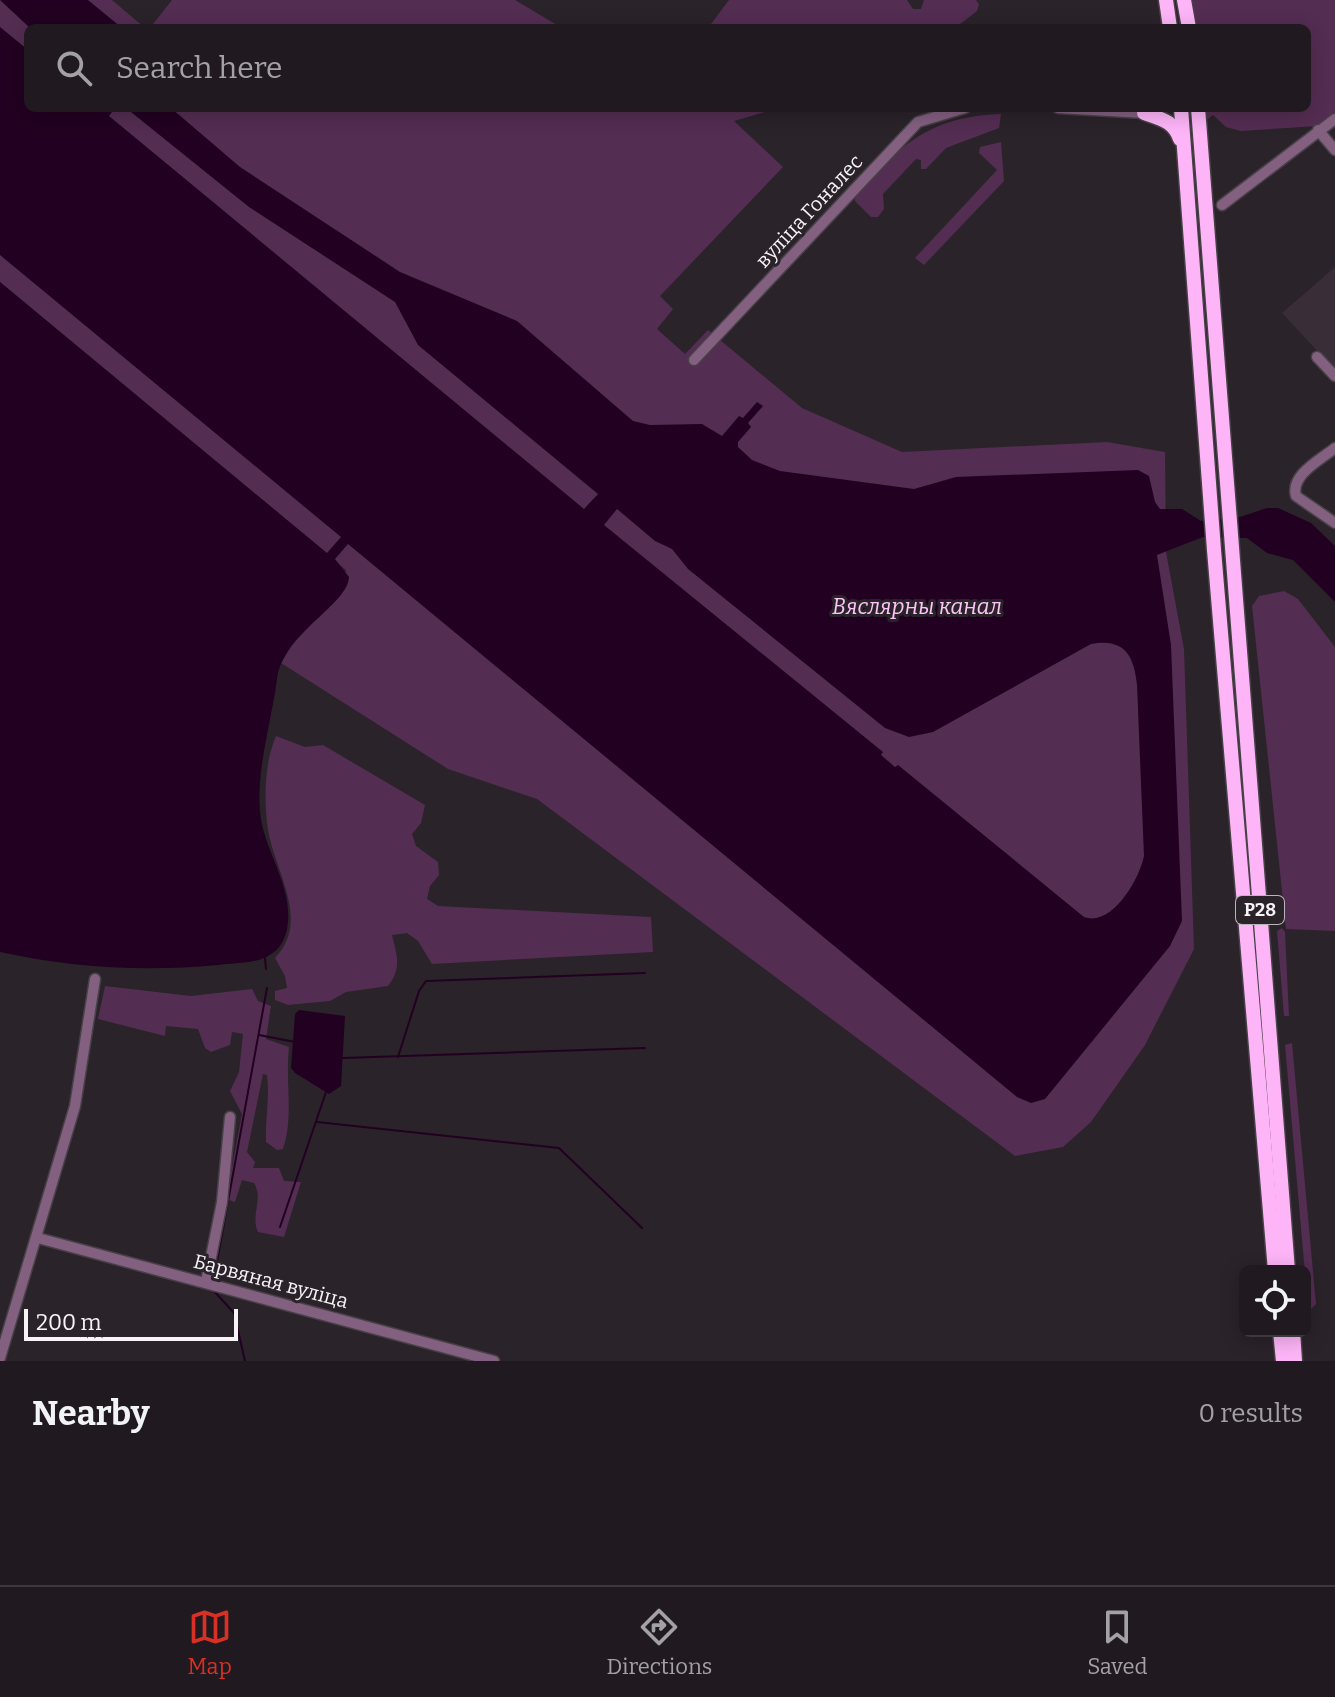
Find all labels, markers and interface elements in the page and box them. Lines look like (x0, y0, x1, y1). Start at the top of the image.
search box (24, 24, 1311, 112)
icon: search (52, 46, 96, 90)
text: Search here (116, 50, 283, 86)
street label: вуліца Гоналес (751, 150, 867, 272)
water label: Вяслярны канал (832, 593, 1002, 620)
road number: Р28 (1236, 896, 1284, 924)
street label: Барвяная вуліца (191, 1249, 351, 1313)
map controls (1239, 1265, 1311, 1337)
button: locate (1239, 1265, 1311, 1337)
scale bar (24, 1305, 238, 1341)
text: 200 m (36, 1309, 102, 1336)
text: Nearby (32, 1393, 150, 1434)
text: 0 results (1198, 1398, 1303, 1429)
tab: Map (187, 1605, 232, 1680)
tab: Directions (607, 1605, 712, 1680)
tab: Saved (1087, 1605, 1148, 1680)

